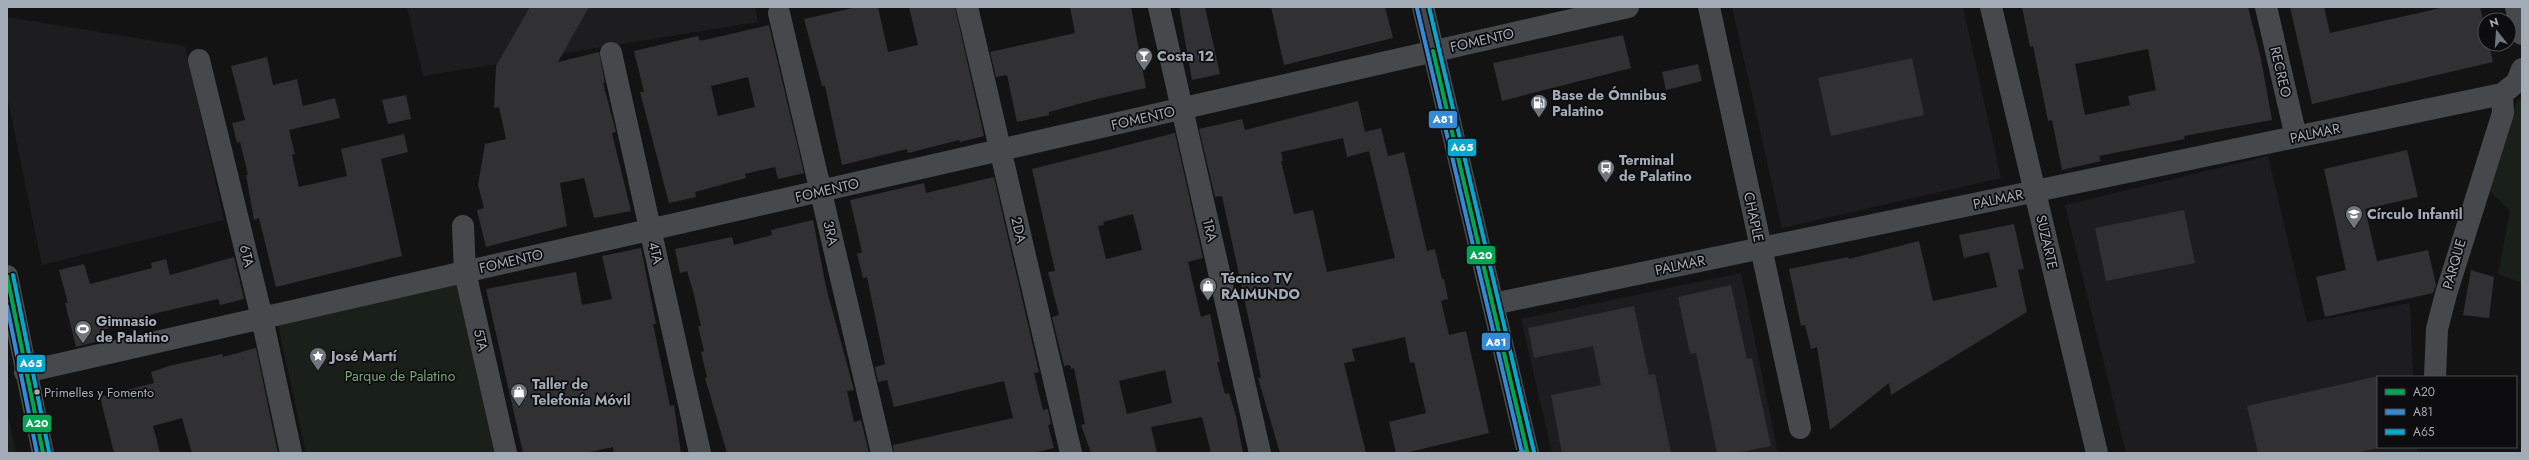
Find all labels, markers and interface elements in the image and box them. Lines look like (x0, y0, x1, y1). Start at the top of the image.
north arrow (2477, 12, 2517, 52)
text: N (2488, 14, 2501, 31)
street label: FOMENTO (1448, 23, 1516, 57)
street label: RECREO (2265, 45, 2297, 99)
bar icon: Costa 12 (1134, 46, 1154, 71)
place label: Costa 12 (1157, 46, 1214, 66)
place label: Base de Ómnibus Palatino (1552, 85, 1667, 121)
fuel station icon: Base de Ómnibus Palatino (1529, 93, 1549, 118)
street label: FOMENTO (1109, 101, 1177, 135)
line badge: A81 (1428, 110, 1458, 129)
text: A81 (1432, 111, 1453, 127)
street label: PALMAR (2288, 118, 2342, 148)
line badge: A65 (1447, 138, 1477, 157)
text: A65 (1450, 139, 1473, 155)
place label: Terminal de Palatino (1619, 150, 1692, 186)
bus stop icon: Terminal de Palatino (1596, 158, 1616, 183)
street label: FOMENTO (793, 173, 861, 207)
street label: PALMAR (1971, 184, 2025, 214)
street label: CHAPLE (1739, 190, 1769, 244)
school or university icon: Círculo Infantil (2344, 204, 2364, 229)
place label: Círculo Infantil (2367, 204, 2462, 224)
street label: SUZARTE (2031, 213, 2063, 271)
street label: 2DA (1006, 215, 1032, 246)
street label: 1RA (1198, 216, 1223, 244)
street label: 3RA (818, 219, 844, 248)
street label: PARQUE (2437, 237, 2471, 291)
street label: 4TA (644, 240, 668, 267)
street label: 6TA (235, 243, 260, 270)
street label: FOMENTO (477, 244, 545, 278)
line badge: A20 (1466, 245, 1496, 265)
text: A20 (1469, 247, 1492, 263)
street label: PALMAR (1653, 250, 1707, 280)
place label: Técnico TV RAIMUNDO (1221, 268, 1300, 304)
shop icon: Técnico TV RAIMUNDO (1198, 276, 1218, 301)
place label: Gimnasio de Palatino (96, 311, 169, 347)
sports icon: Gimnasio de Palatino (73, 319, 93, 344)
street label: 5TA (469, 327, 493, 354)
line badge: A81 (1481, 332, 1511, 351)
text: A81 (1485, 334, 1506, 350)
place icon: José Martí (308, 346, 328, 371)
place label: José Martí (328, 346, 398, 366)
line badge: A65 (16, 354, 46, 373)
text: A65 (19, 355, 42, 371)
park label: Parque de Palatino (345, 366, 456, 386)
place label: Taller de Telefonía Móvil (532, 374, 631, 410)
legend (2377, 376, 2517, 448)
shop icon: Taller de Telefonía Móvil (509, 382, 529, 407)
place label: Primelles y Fomento (44, 383, 154, 402)
text: A20 (2413, 383, 2435, 401)
marker: Primelles y Fomento (32, 387, 42, 397)
text: A81 (2413, 403, 2433, 421)
line badge: A20 (22, 414, 52, 433)
text: A20 (25, 415, 48, 431)
text: A65 (2413, 423, 2435, 441)

